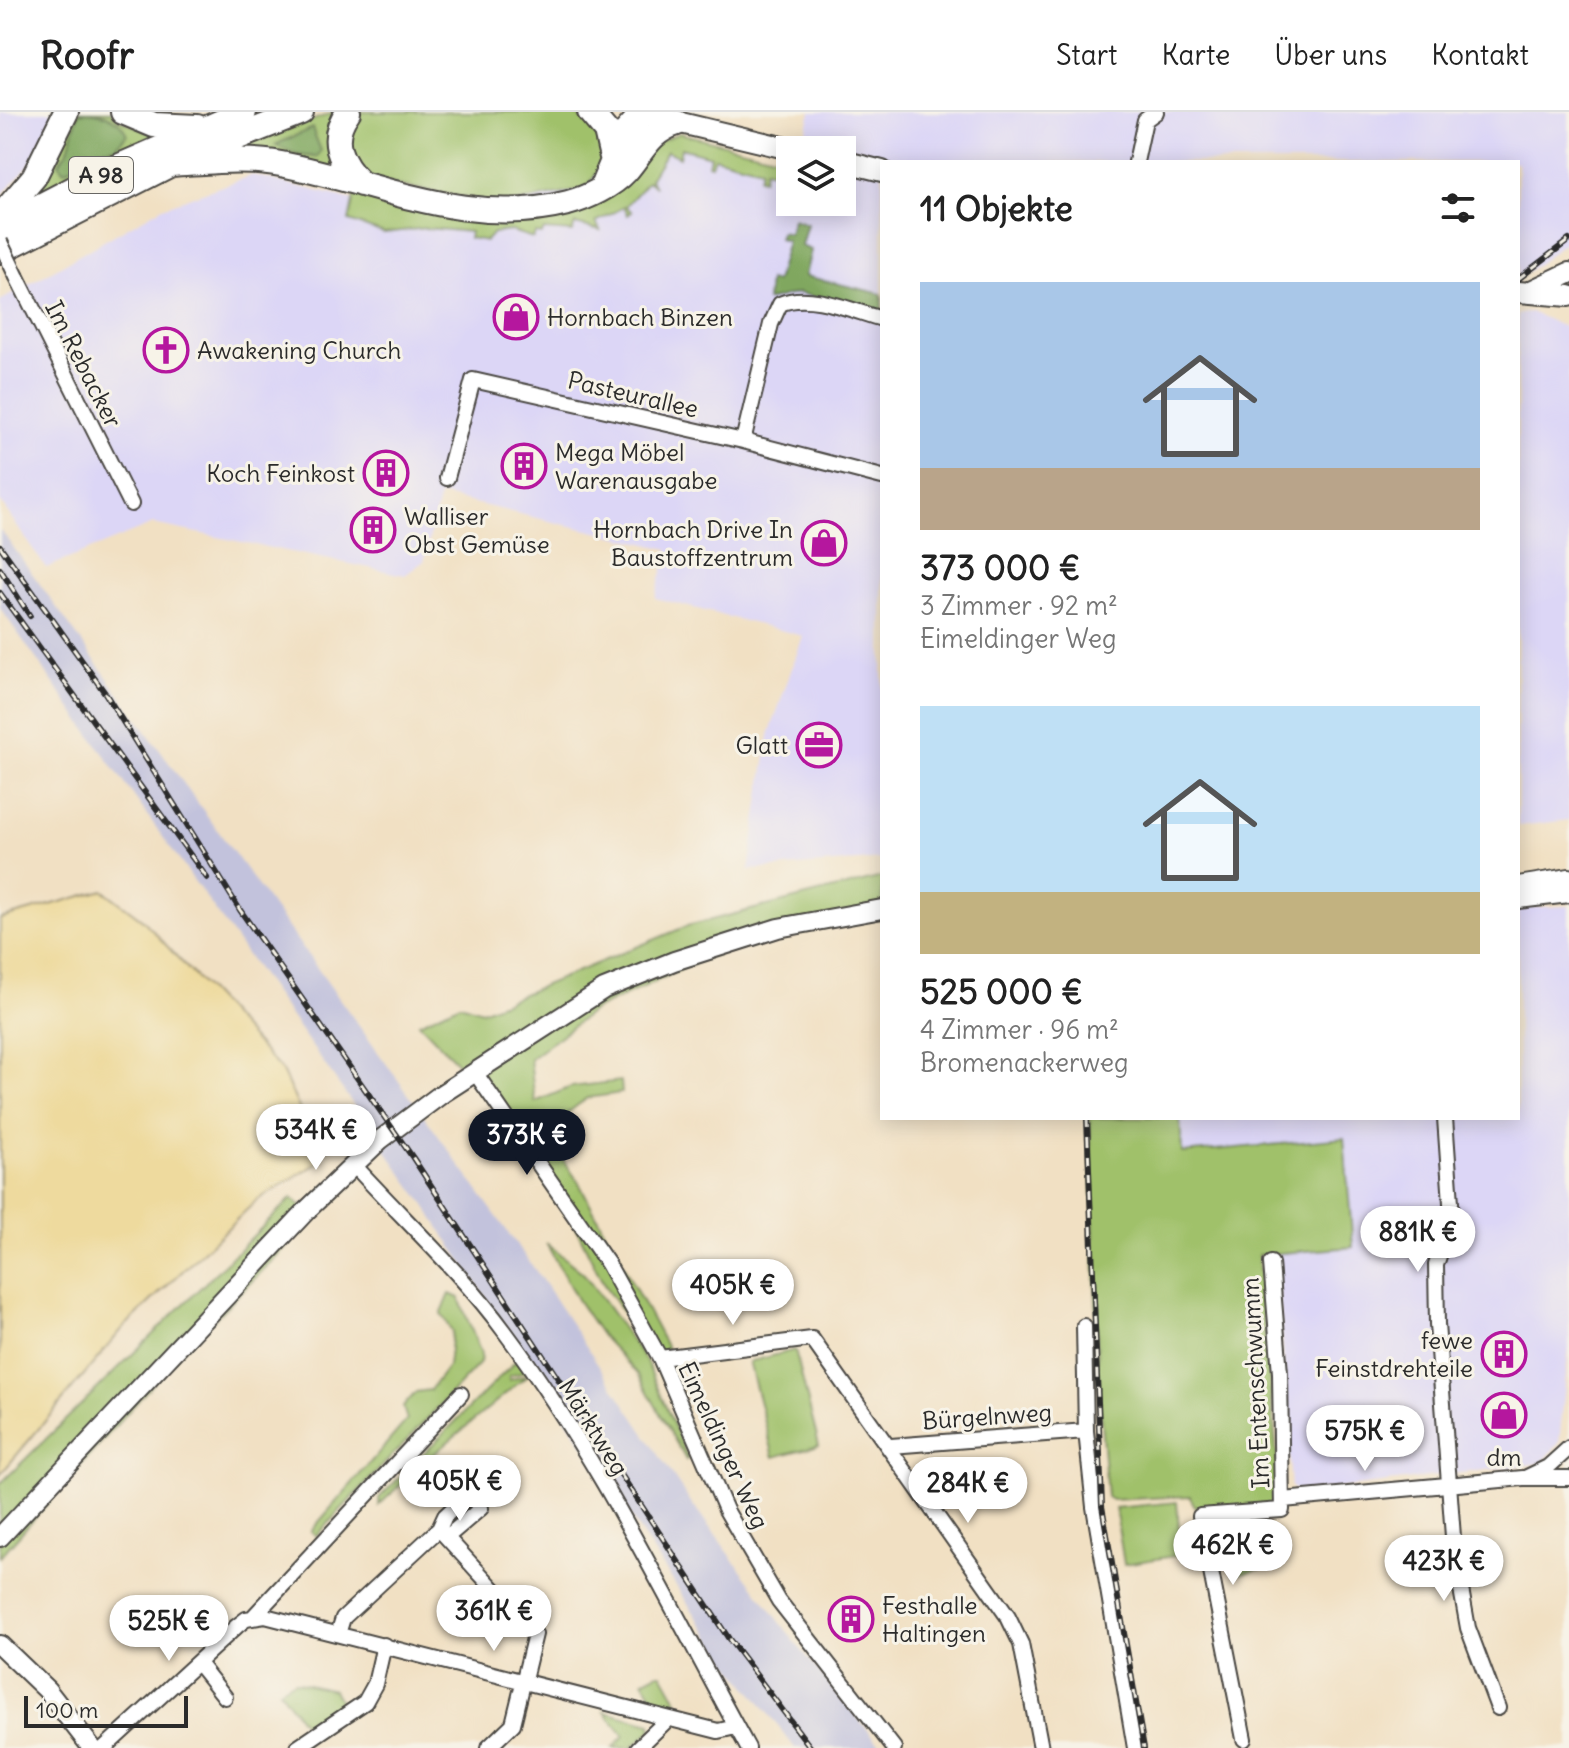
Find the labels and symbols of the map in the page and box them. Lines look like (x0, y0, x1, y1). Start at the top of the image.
road number: A 98 (69, 157, 133, 193)
shop icon: Hornbach Binzen (492, 293, 540, 341)
street label: Im Rebacker (39, 295, 129, 433)
place label: Hornbach Binzen (547, 302, 733, 332)
church icon: Awakening Church (142, 326, 190, 374)
place label: Awakening Church (197, 335, 401, 365)
street label: Pasteurallee (565, 364, 701, 424)
place label: Mega Möbel Warenausgabe (555, 437, 717, 495)
building icon: Mega Möbel Warenausgabe (500, 442, 548, 490)
building icon: Koch Feinkost (362, 449, 410, 497)
place label: Koch Feinkost (206, 458, 355, 488)
place label: Walliser Obst Gemüse (404, 501, 550, 559)
building icon: Walliser Obst Gemüse (349, 506, 397, 554)
place label: Hornbach Drive In Baustoffzentrum (593, 514, 793, 572)
shop icon: Hornbach Drive In Baustoffzentrum (800, 519, 848, 567)
office icon: Glatt (795, 721, 843, 769)
place label: Glatt (735, 730, 788, 760)
pin: 534K € (251, 1104, 381, 1172)
pin: 373K € (462, 1109, 592, 1177)
pin: 881K € (1353, 1206, 1483, 1274)
pin: 405K € (668, 1259, 798, 1327)
street label: Im Entenschwumm (1234, 1277, 1276, 1489)
place label: fewe Feinstdrehteile (1315, 1325, 1473, 1383)
building icon: fewe Feinstdrehteile (1480, 1330, 1528, 1378)
street label: Eimeldinger Weg (672, 1356, 776, 1534)
street label: Märktweg (553, 1373, 635, 1481)
shop icon: dm (1480, 1391, 1528, 1439)
street label: Bürgelnweg (921, 1397, 1053, 1435)
pin: 575K € (1300, 1405, 1430, 1473)
place label: dm (1486, 1442, 1522, 1472)
pin: 405K € (395, 1455, 525, 1523)
pin: 284K € (903, 1457, 1033, 1525)
pin: 462K € (1168, 1519, 1298, 1587)
pin: 423K € (1379, 1535, 1509, 1603)
pin: 361K € (429, 1585, 559, 1653)
place label: Festhalle Haltingen (882, 1590, 986, 1648)
pin: 525K € (104, 1595, 234, 1663)
building icon: Festhalle Haltingen (827, 1595, 875, 1643)
scale bar (24, 1692, 188, 1728)

